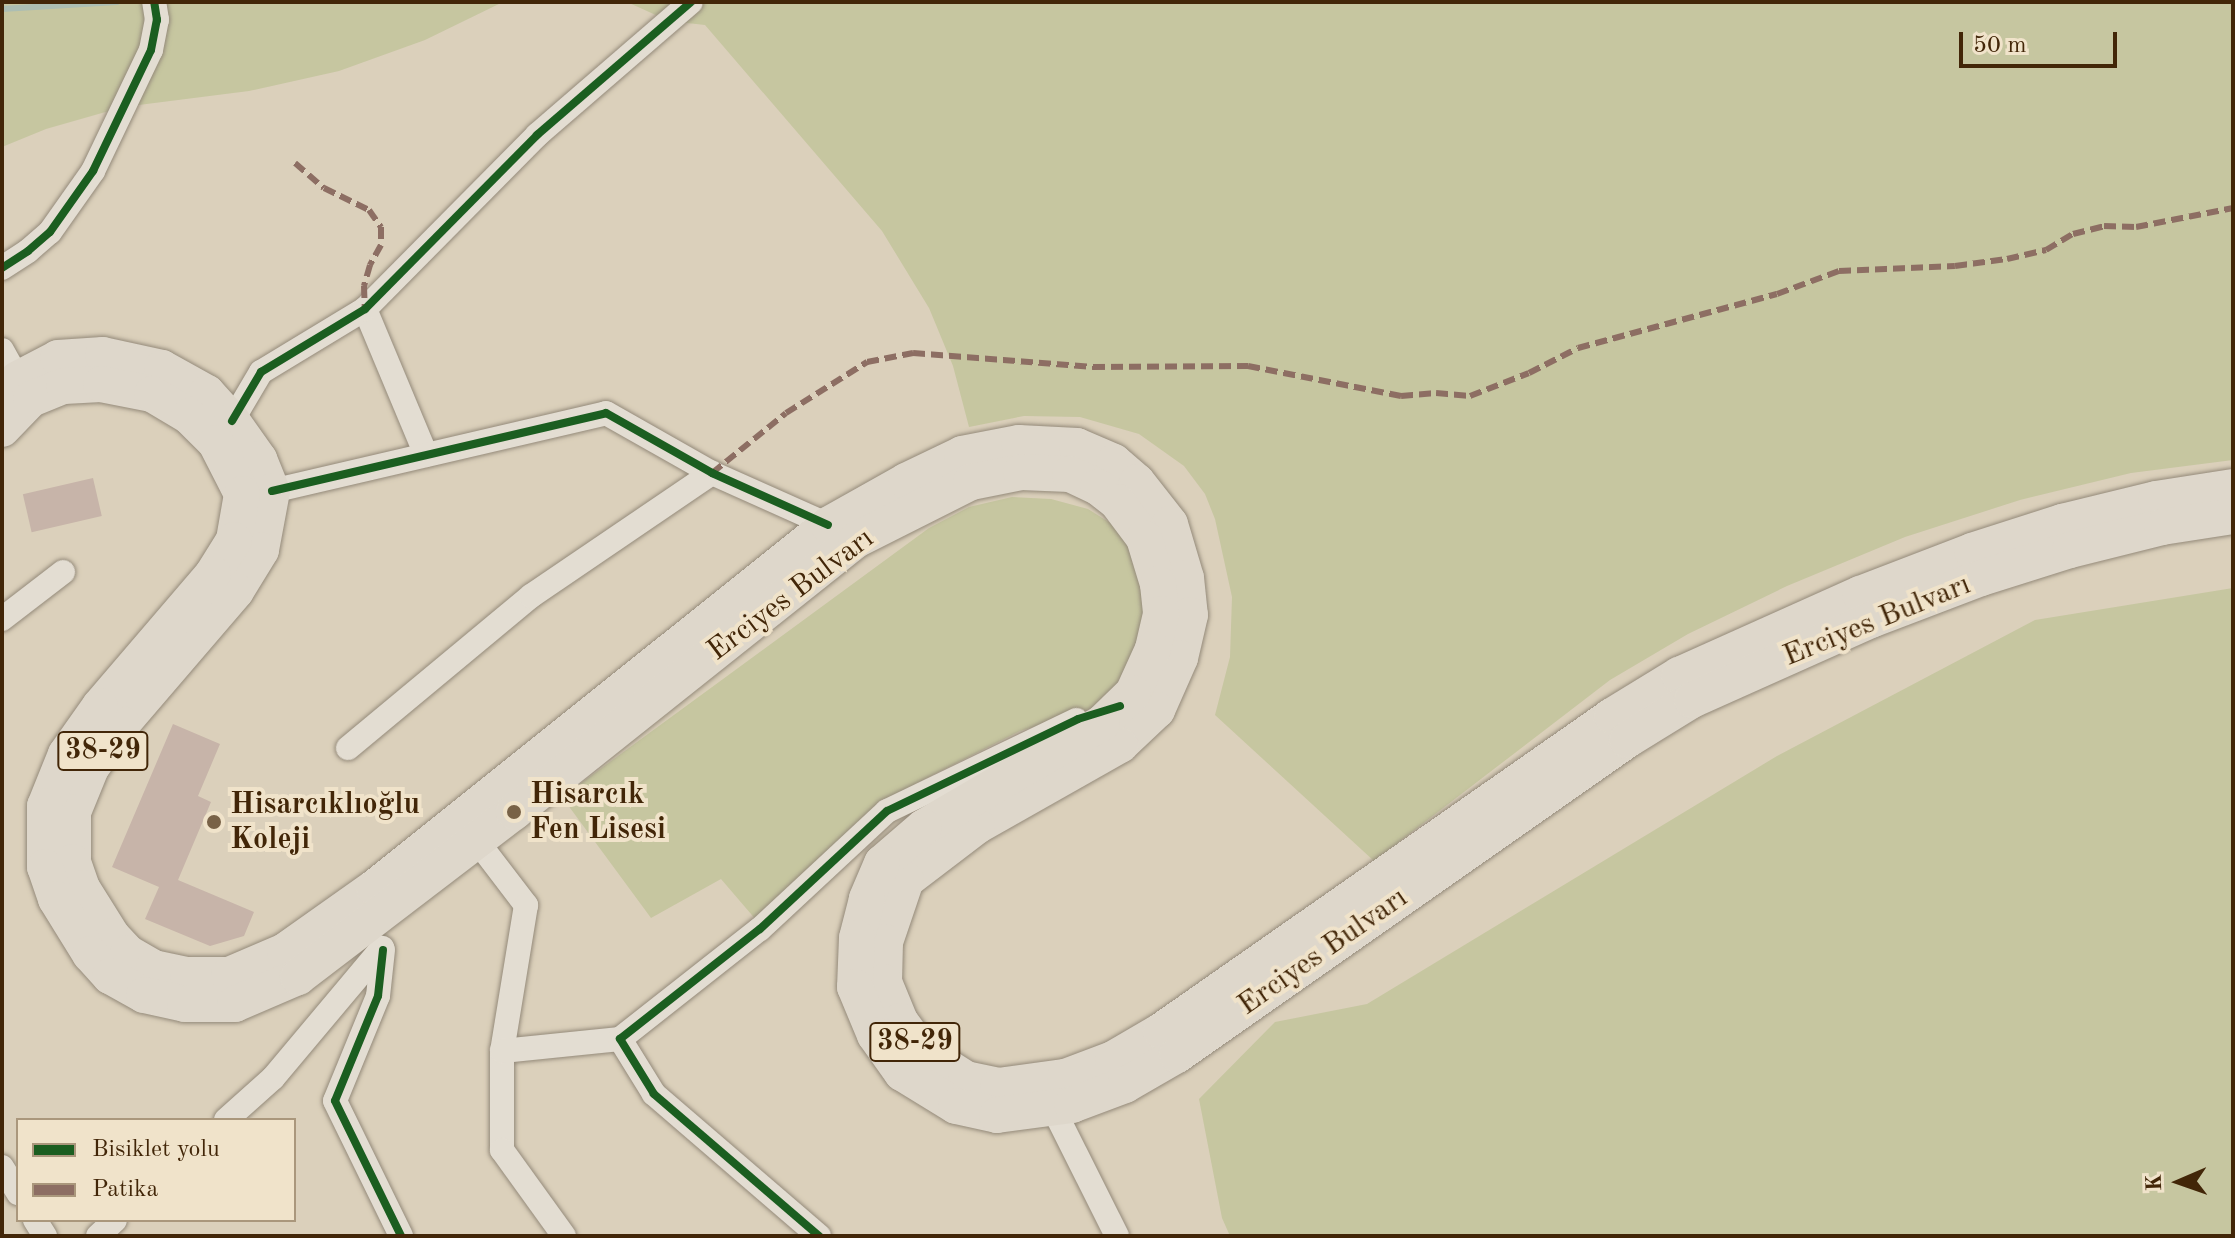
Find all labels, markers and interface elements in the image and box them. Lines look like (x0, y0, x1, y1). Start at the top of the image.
scale bar (1963, 16, 2121, 66)
text: 50 m (1973, 34, 2027, 58)
street label: Erciyes Bulvarı (701, 521, 881, 669)
street label: Erciyes Bulvarı (1778, 567, 1976, 675)
road number: 38-29 (57, 727, 149, 775)
place label: Hisarcık Fen Lisesi (530, 777, 666, 848)
place label: Hisarcıklıoğlu Koleji (230, 787, 420, 858)
marker: Hisarcık Fen Lisesi (505, 803, 523, 821)
marker: Hisarcıklıoğlu Koleji (205, 813, 223, 831)
street label: Erciyes Bulvarı (1231, 880, 1415, 1024)
road number: 38-29 (869, 1018, 961, 1066)
legend (16, 1118, 296, 1222)
text: Bisiklet yolu (92, 1138, 220, 1162)
north arrow (2139, 1142, 2219, 1222)
text: K (2144, 1174, 2166, 1192)
text: Patika (92, 1178, 158, 1202)

